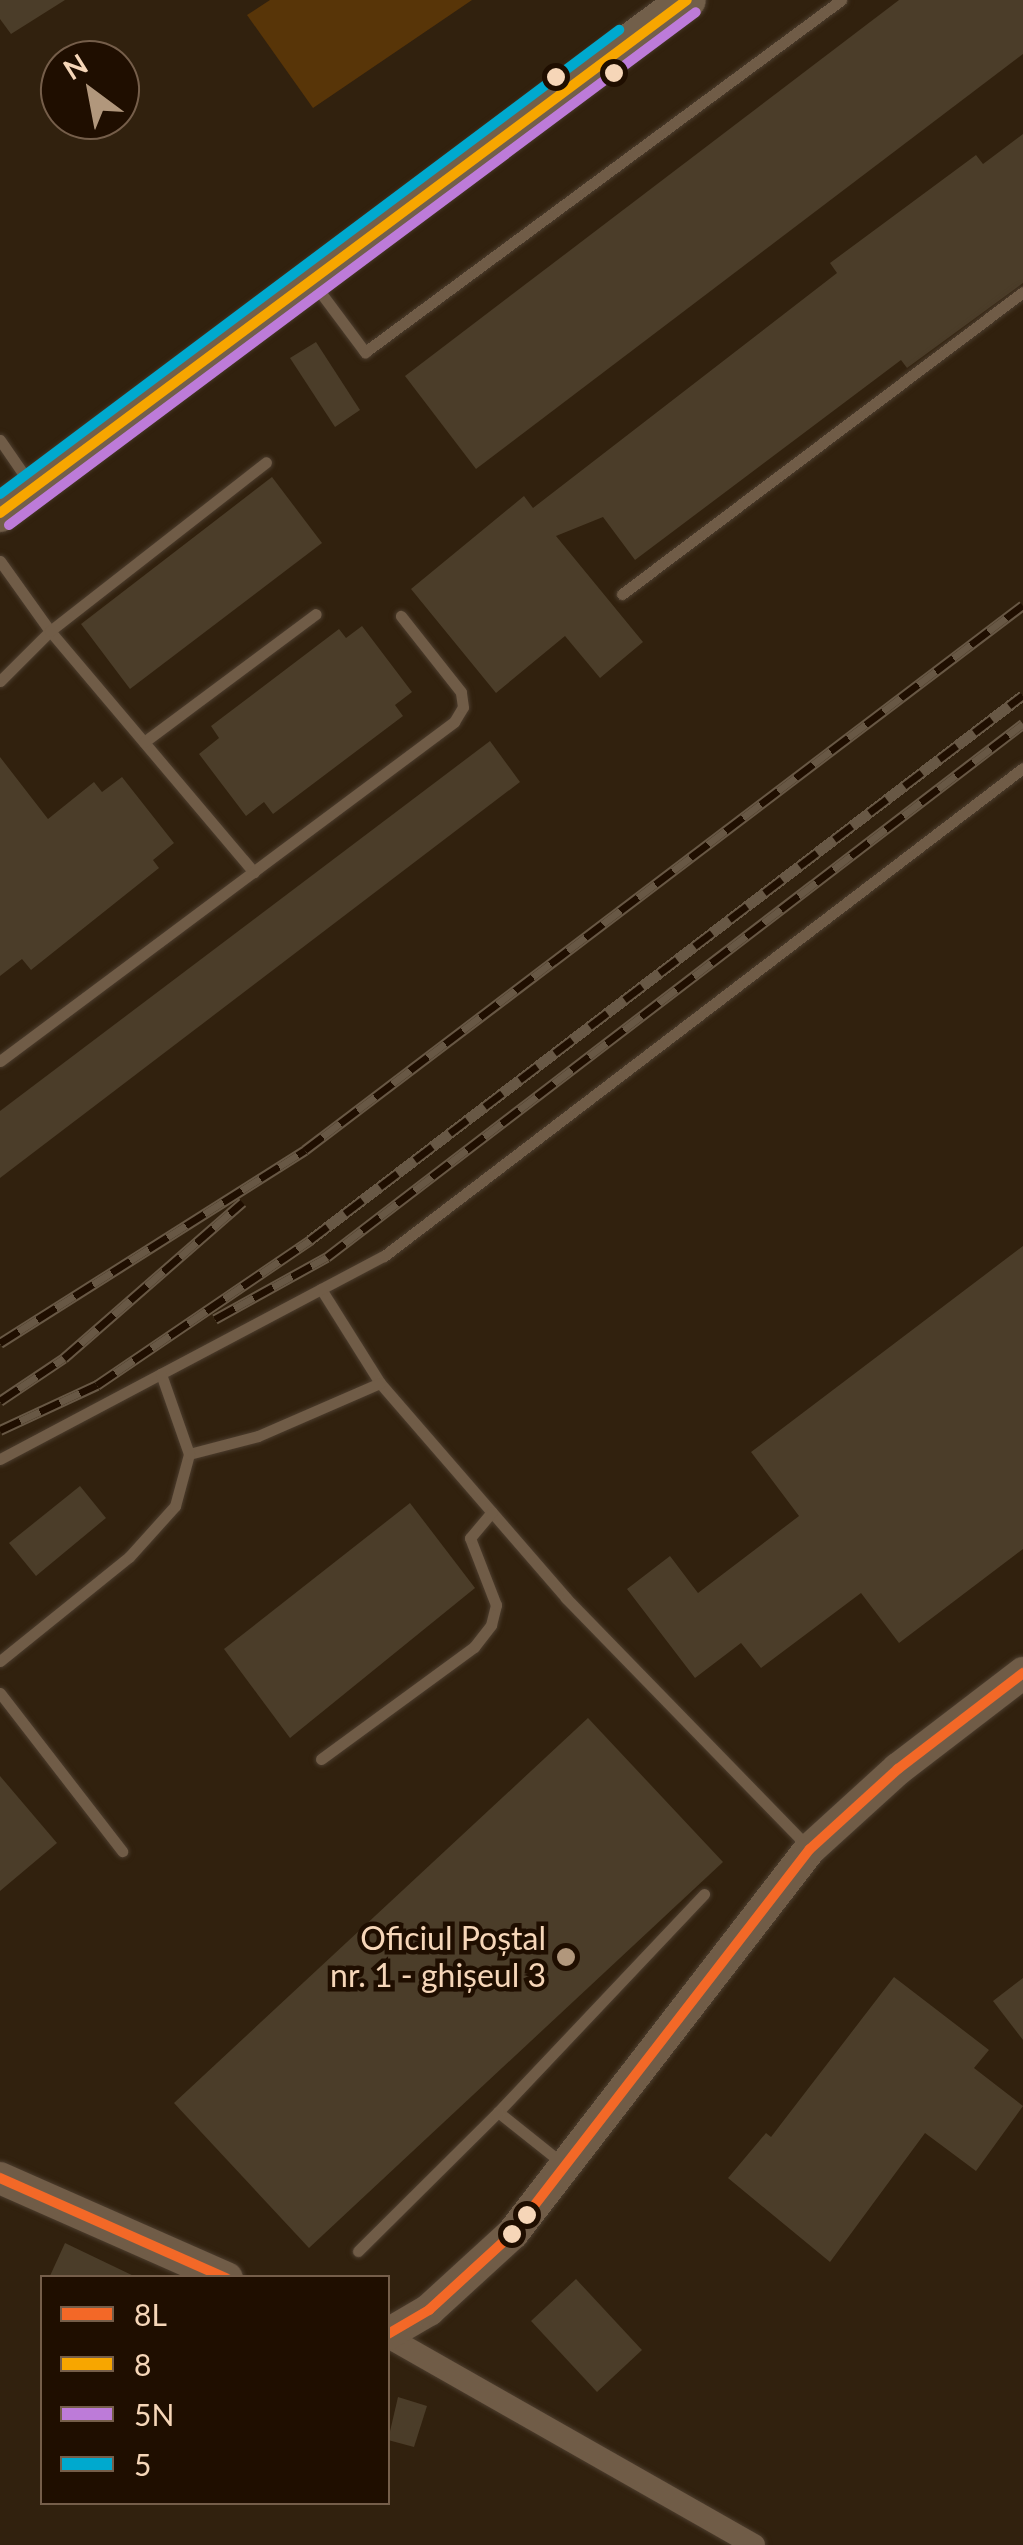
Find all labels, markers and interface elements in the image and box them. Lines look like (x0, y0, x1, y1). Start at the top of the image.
north arrow (40, 40, 140, 140)
text: N (57, 46, 93, 86)
unlabelled marker (604, 63, 624, 83)
unlabelled marker (546, 67, 566, 87)
place label: Oficiul Poștal nr. 1 - ghișeul 3 (330, 1920, 546, 1995)
marker: Oficiul Poștal nr. 1 - ghișeul 3 (555, 1946, 577, 1968)
unlabelled marker (517, 2205, 537, 2225)
unlabelled marker (502, 2224, 522, 2244)
legend (40, 2275, 390, 2505)
text: 8L (134, 2296, 167, 2332)
text: 8 (134, 2346, 151, 2382)
text: 5N (134, 2396, 174, 2432)
text: 5 (134, 2446, 151, 2482)

